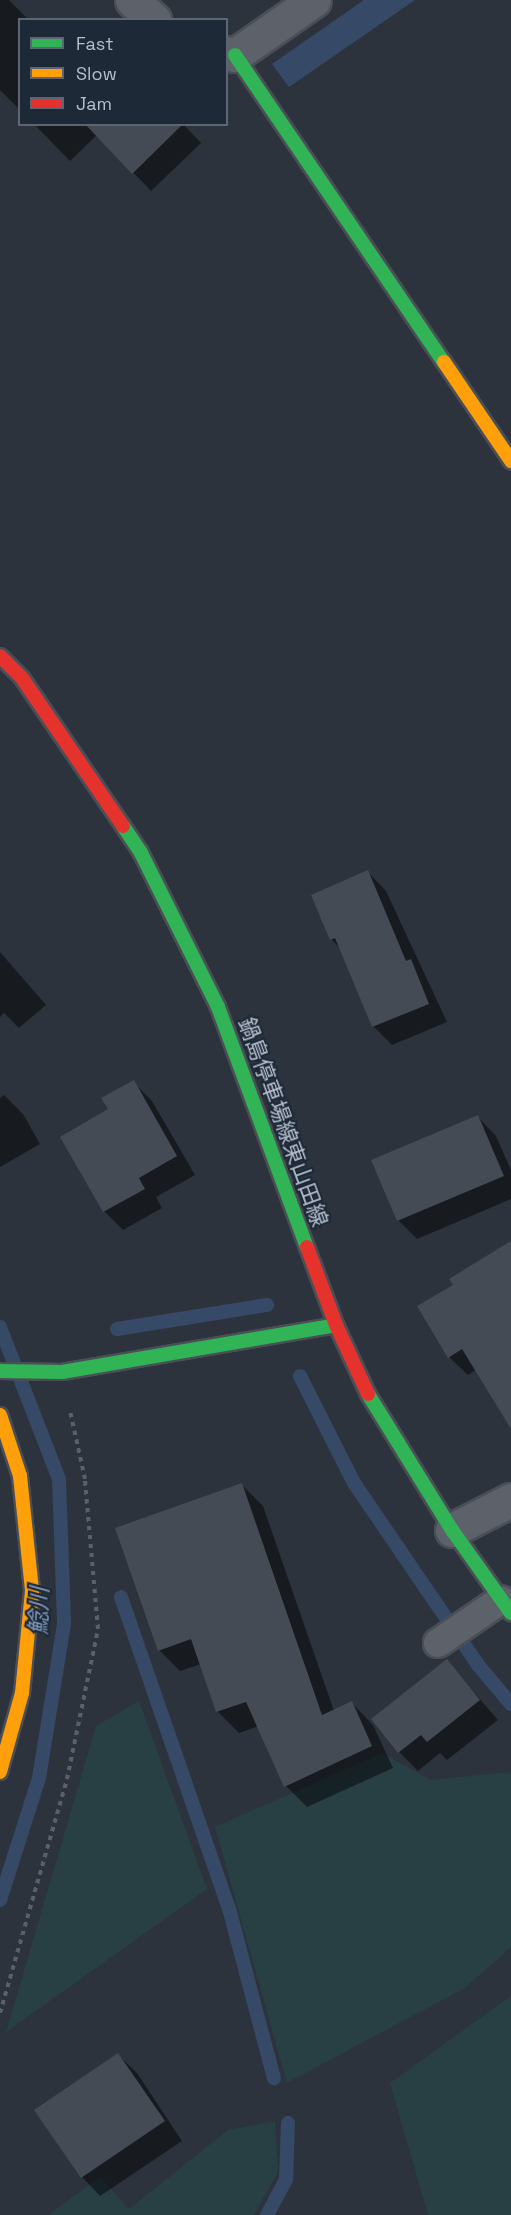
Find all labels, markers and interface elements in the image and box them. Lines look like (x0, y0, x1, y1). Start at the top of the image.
legend (18, 18, 228, 126)
text: Fast (76, 32, 113, 55)
text: Slow (76, 62, 117, 85)
text: Jam (76, 92, 112, 115)
street label: 鍋島停車場線東山田線 (233, 1014, 333, 1230)
water label: 鯰川 (24, 1587, 54, 1635)

